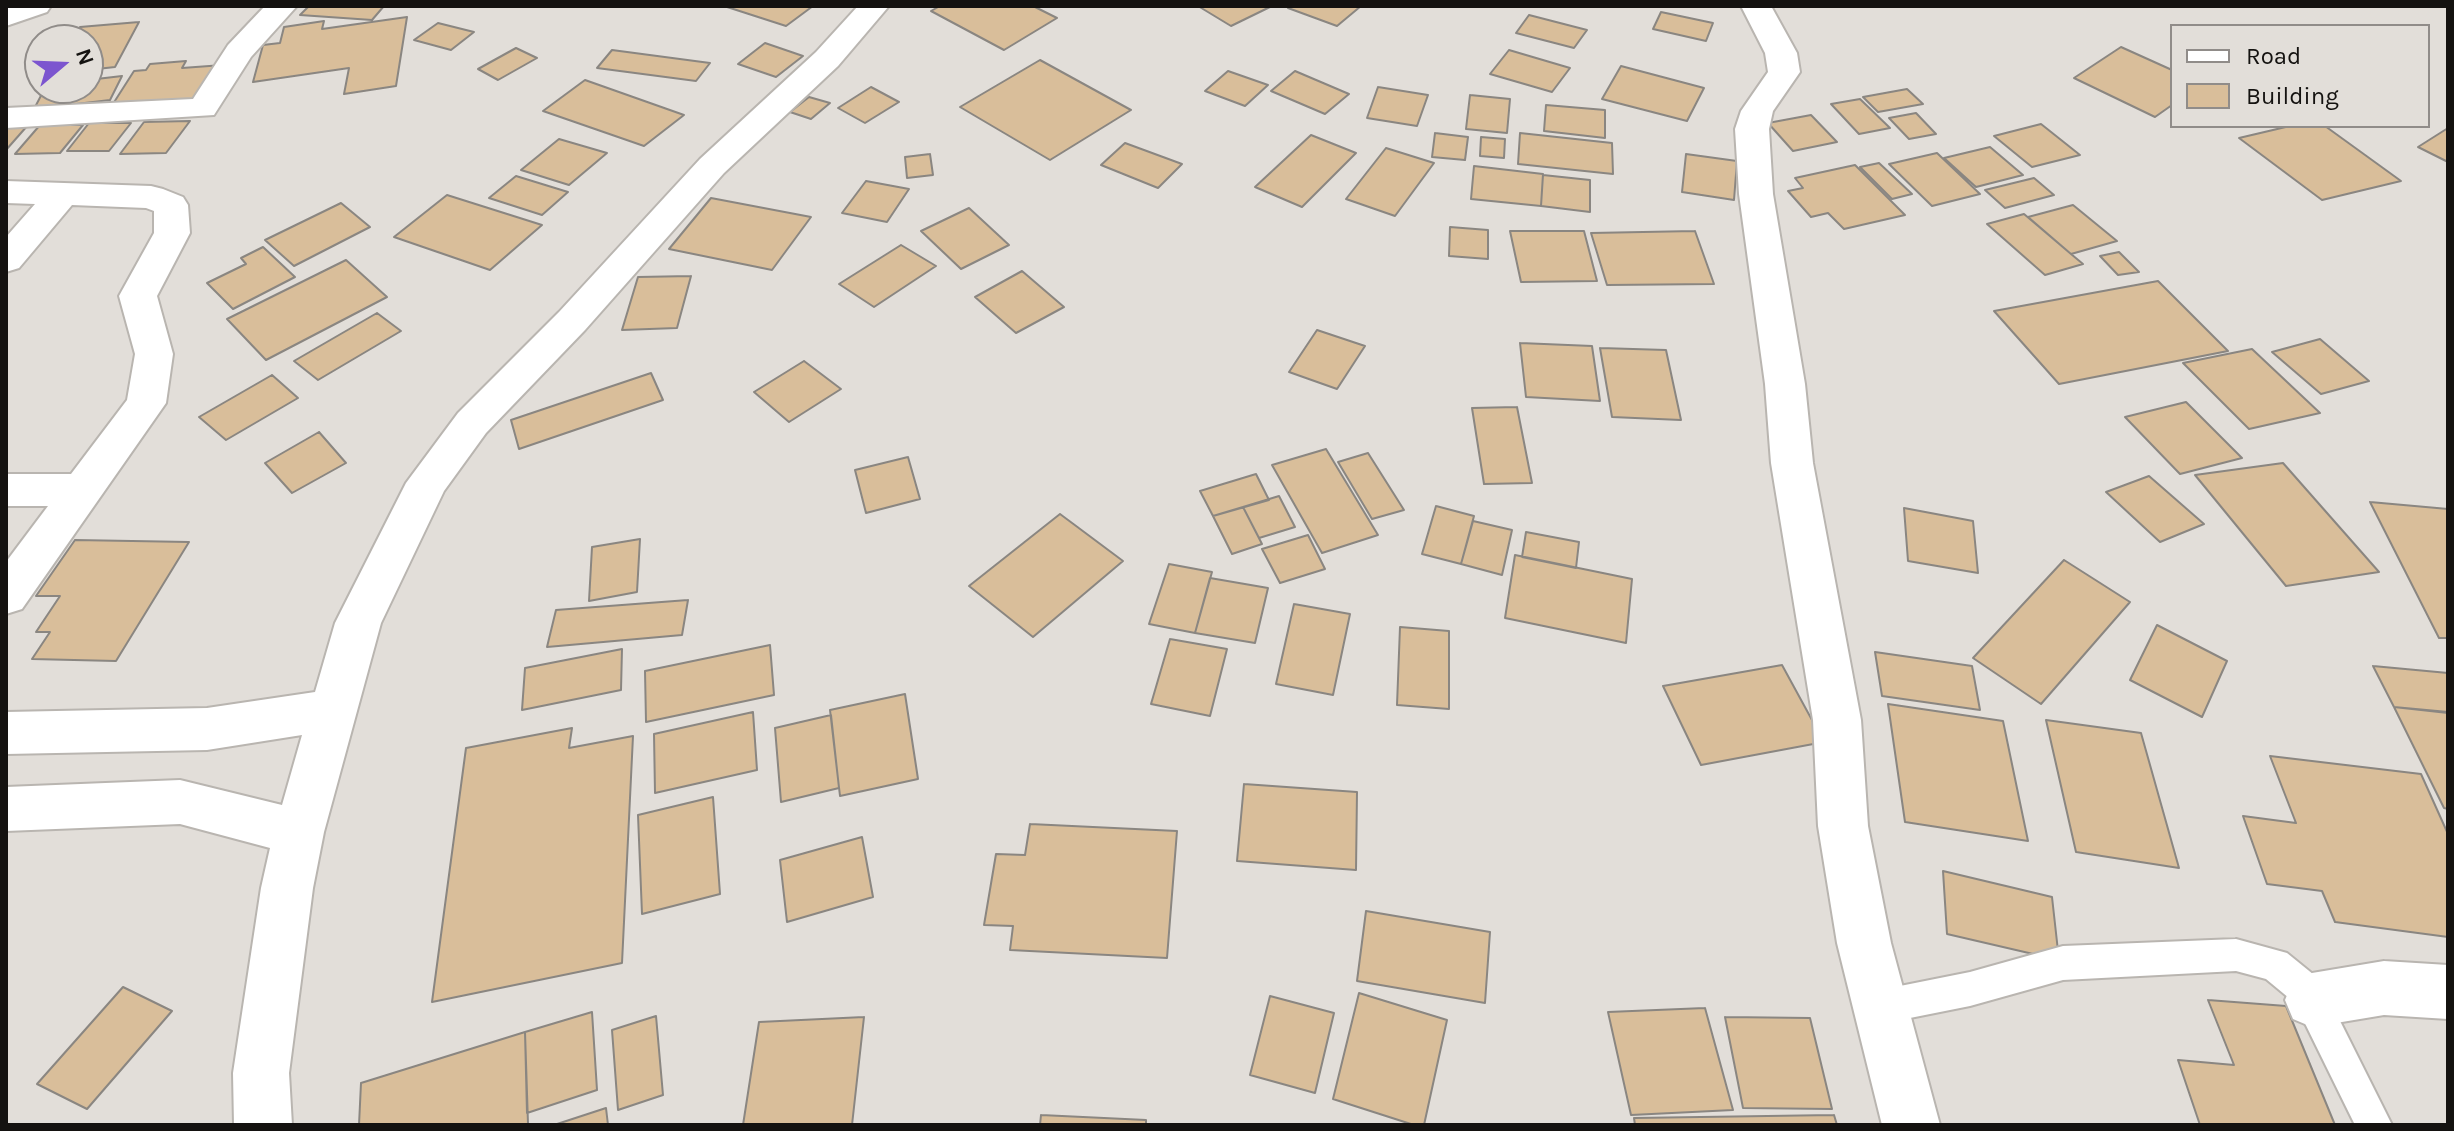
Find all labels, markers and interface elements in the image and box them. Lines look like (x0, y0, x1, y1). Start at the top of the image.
north arrow (24, 24, 104, 104)
legend (2170, 24, 2430, 128)
text: Road (2246, 42, 2301, 70)
text: N (70, 45, 100, 69)
text: Building (2246, 82, 2339, 110)

